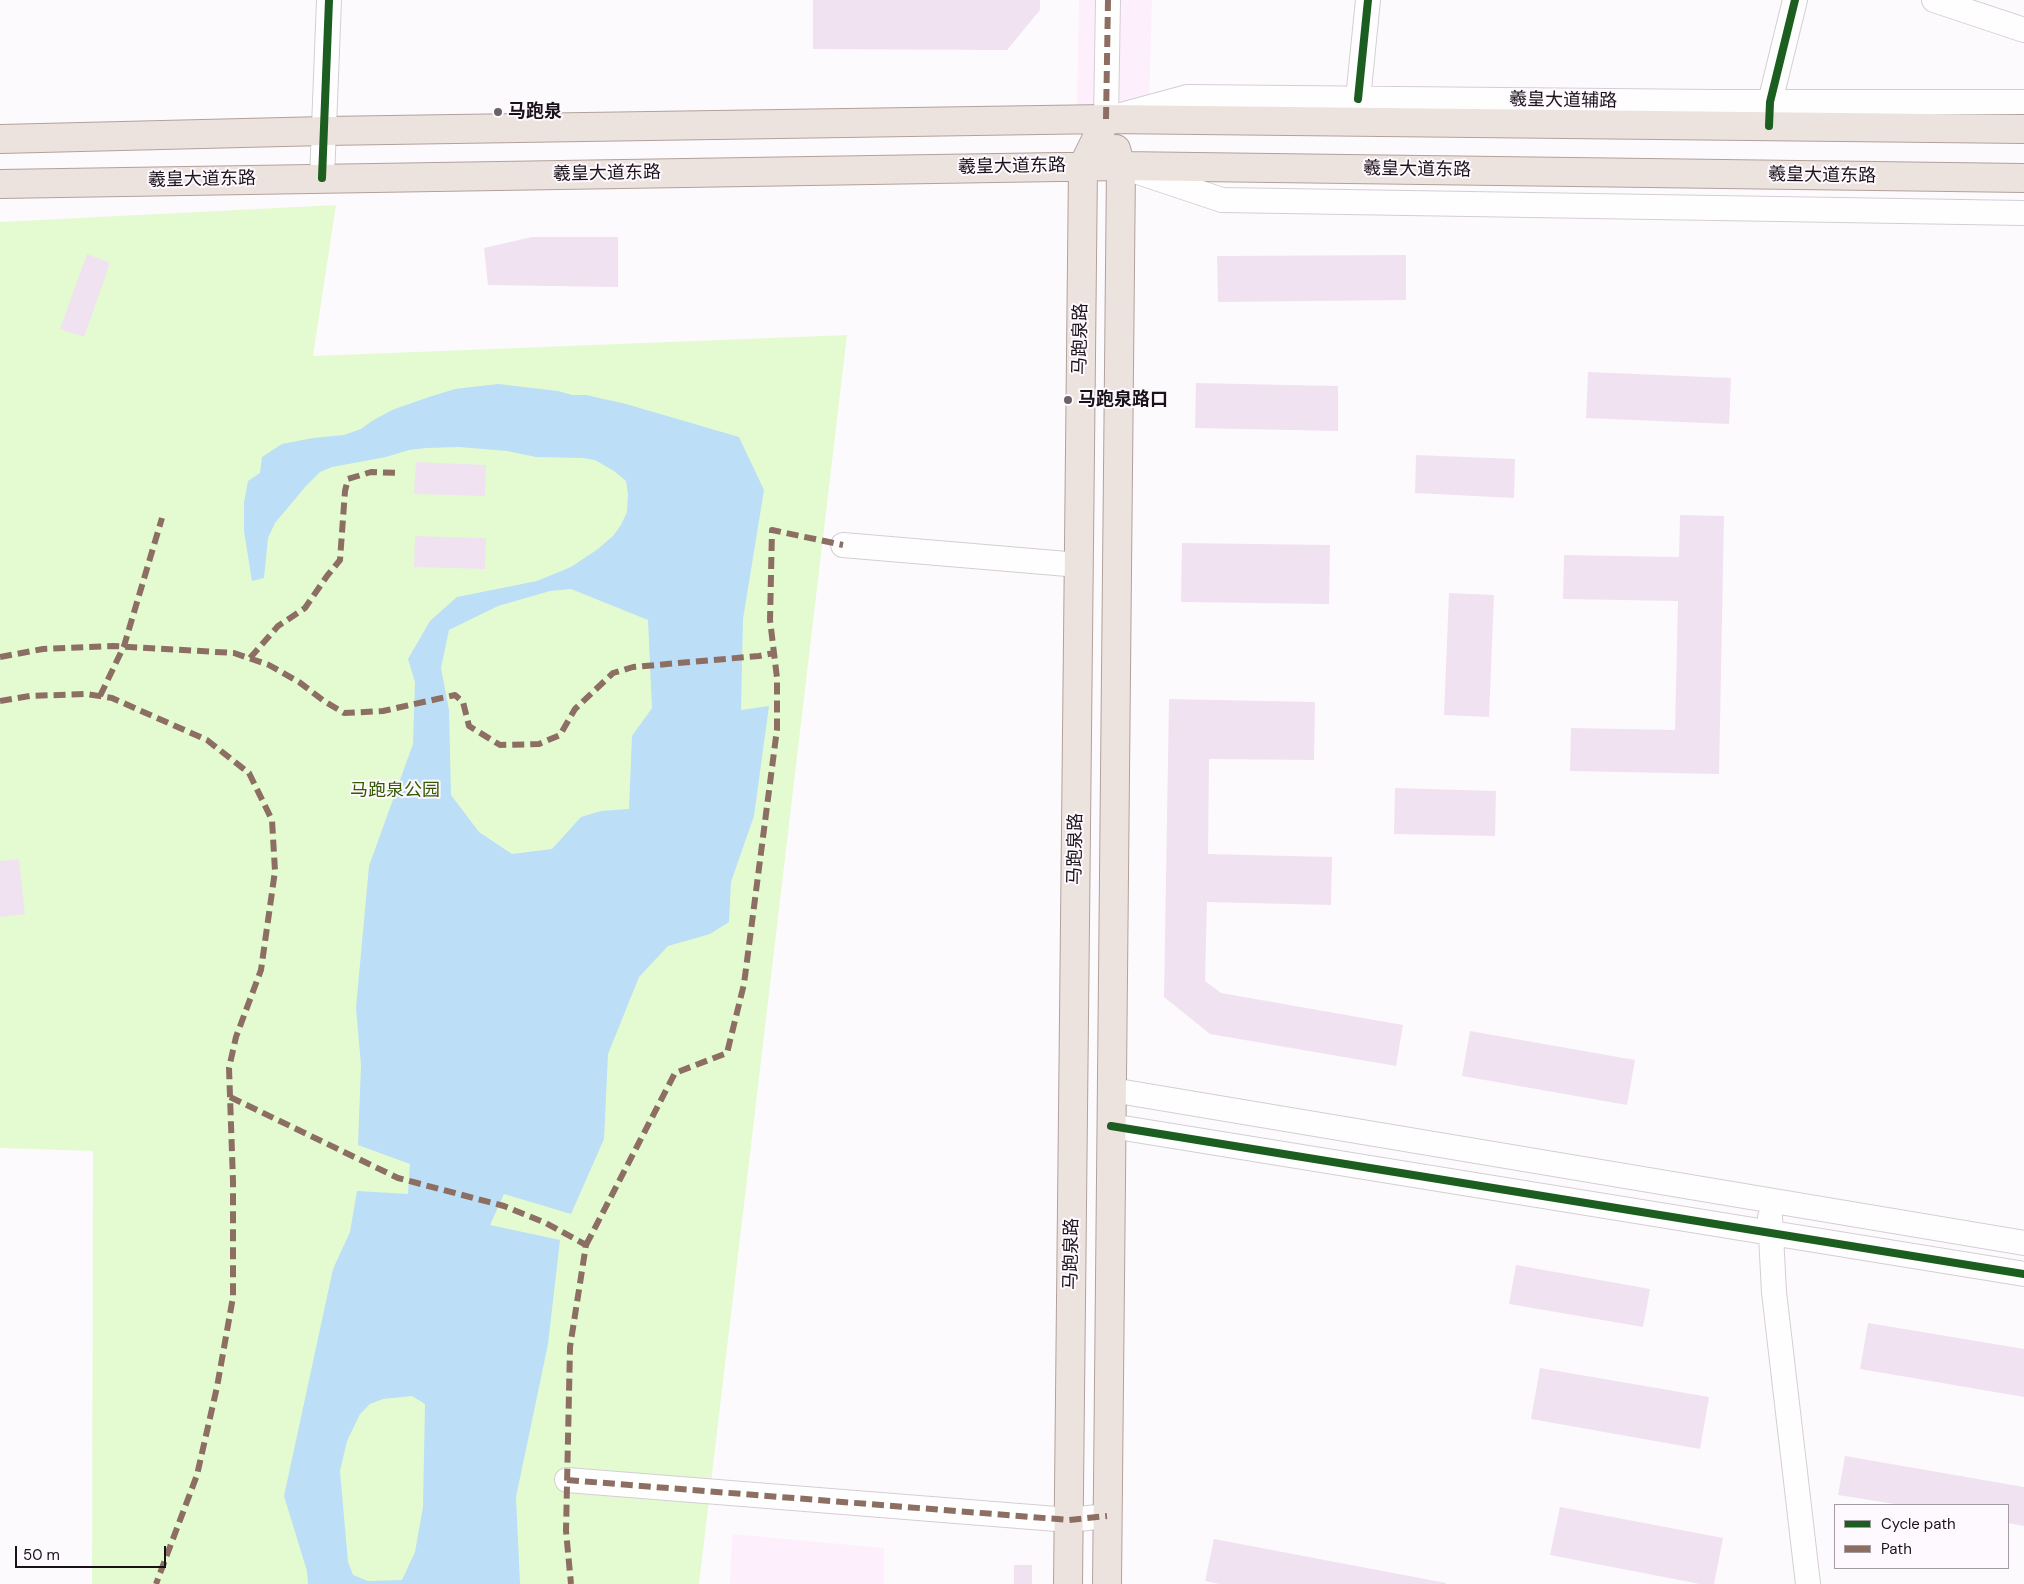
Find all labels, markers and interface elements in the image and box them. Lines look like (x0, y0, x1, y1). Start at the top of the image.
street label: 羲皇大道辅路 (1509, 89, 1617, 113)
place label: 马跑泉 (508, 101, 562, 123)
marker: 马跑泉 (492, 106, 504, 118)
street label: 羲皇大道东路 (958, 155, 1066, 179)
street label: 羲皇大道东路 (1363, 158, 1471, 182)
street label: 羲皇大道东路 (553, 162, 661, 186)
street label: 羲皇大道东路 (1768, 164, 1876, 188)
street label: 羲皇大道东路 (148, 168, 256, 192)
street label: 马跑泉路 (1070, 303, 1092, 375)
place label: 马跑泉路口 (1078, 389, 1168, 411)
marker: 马跑泉路口 (1062, 394, 1074, 406)
park label: 马跑泉公园 (350, 780, 440, 802)
street label: 马跑泉路 (1065, 813, 1087, 885)
street label: 马跑泉路 (1061, 1218, 1083, 1290)
legend (1834, 1504, 2009, 1569)
text: Cycle path (1881, 1514, 1956, 1534)
scale bar (18, 1536, 169, 1568)
text: Path (1881, 1539, 1912, 1559)
text: 50 m (23, 1545, 60, 1565)

